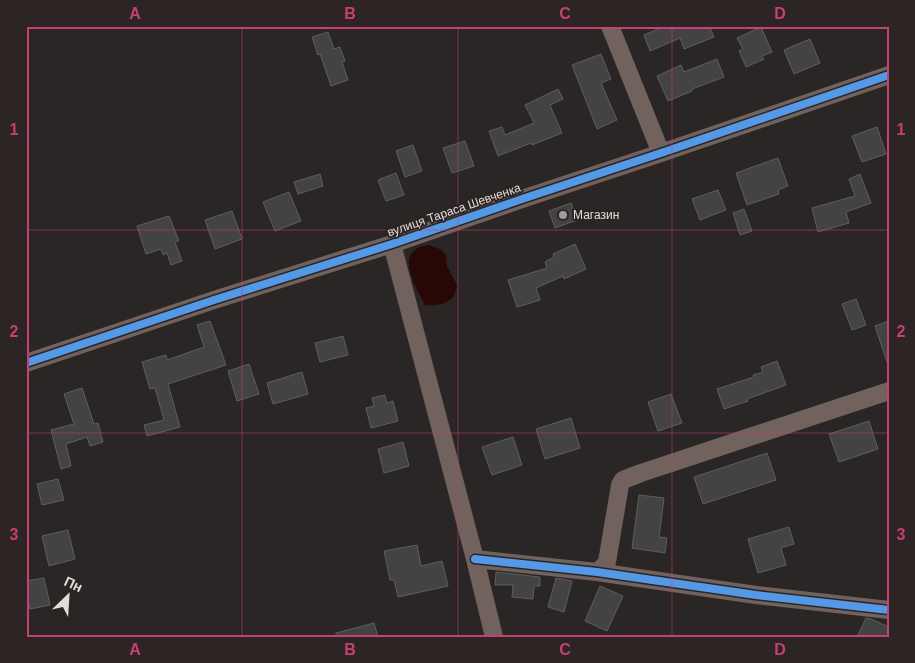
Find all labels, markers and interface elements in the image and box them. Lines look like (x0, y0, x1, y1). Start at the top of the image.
text: A (129, 5, 141, 22)
text: B (344, 5, 356, 22)
text: C (559, 5, 571, 22)
text: D (774, 5, 786, 22)
text: 1 (10, 121, 19, 138)
text: 1 (897, 121, 906, 138)
street label: вулиця Тараса Шевченка (385, 180, 523, 239)
place label: Магазин (573, 208, 619, 222)
marker: Магазин (557, 209, 569, 221)
text: 2 (10, 323, 19, 340)
text: 2 (897, 323, 906, 340)
text: 3 (10, 526, 19, 543)
text: 3 (897, 526, 906, 543)
north arrow (42, 570, 92, 620)
text: Пн (62, 573, 85, 595)
text: A (129, 641, 141, 658)
text: B (344, 641, 356, 658)
text: C (559, 641, 571, 658)
text: D (774, 641, 786, 658)

